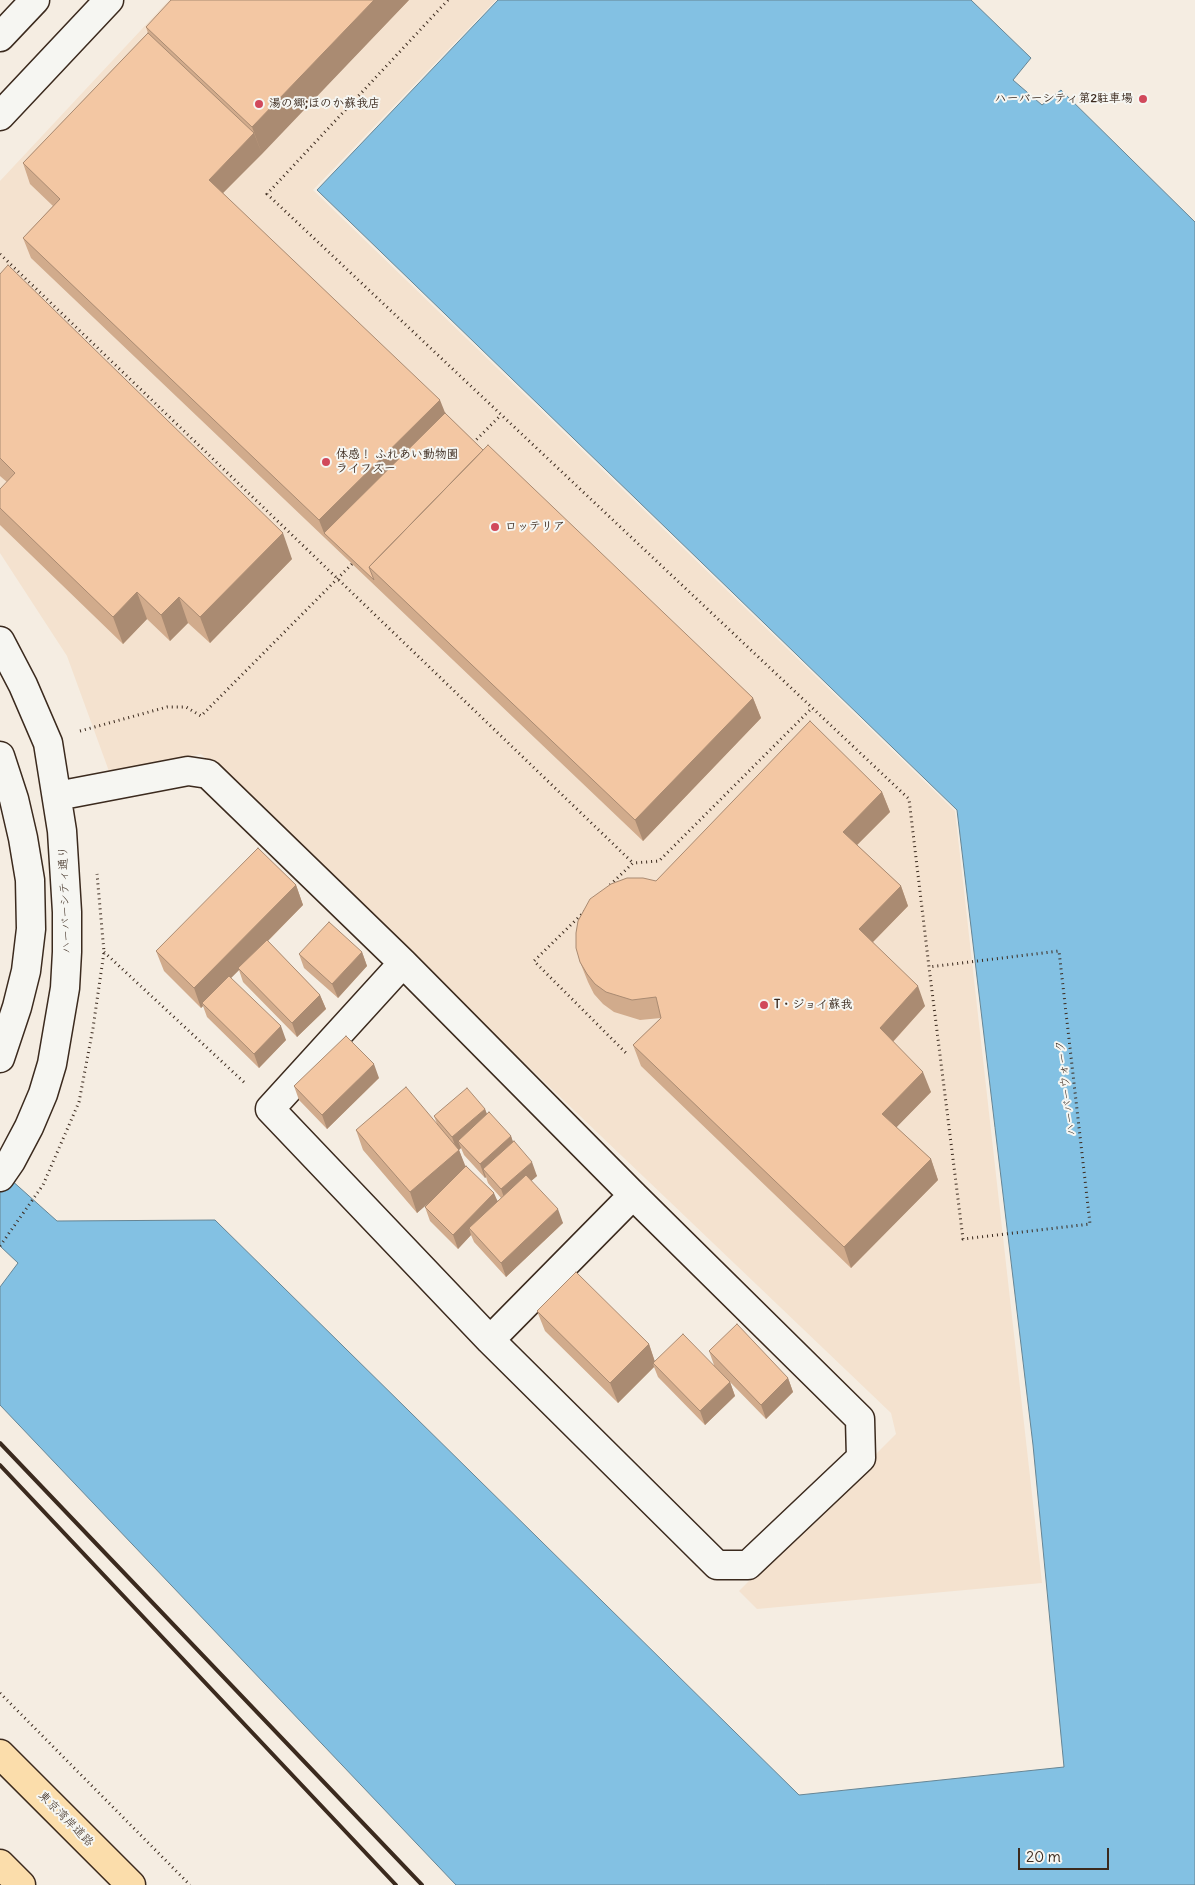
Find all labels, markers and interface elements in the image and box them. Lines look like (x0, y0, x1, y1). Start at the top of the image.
place label: ハーバーシティ第2駐車場 (994, 92, 1133, 106)
marker: ハーバーシティ第2駐車場 (1137, 93, 1149, 105)
place label: 湯の郷;ほのか蘇我店 (269, 97, 380, 111)
marker: 湯の郷;ほのか蘇我店 (253, 98, 265, 110)
place label: 体感！ ふれあい動物園 ライフズー (336, 448, 459, 476)
marker: 体感！ ふれあい動物園 ライフズー (320, 456, 332, 468)
place label: ロッテリア (505, 520, 565, 534)
marker: ロッテリア (489, 521, 501, 533)
street label: ハーバーシティ通り (56, 846, 74, 954)
place label: T・ジョイ蘇我 (774, 998, 852, 1012)
marker: T・ジョイ蘇我 (758, 999, 770, 1011)
street label: ハーバーウォーク (1053, 1039, 1079, 1137)
street label: 東京湾岸道路 (35, 1788, 97, 1850)
scale bar (1020, 1838, 1111, 1870)
text: 20 m (1026, 1847, 1061, 1866)

